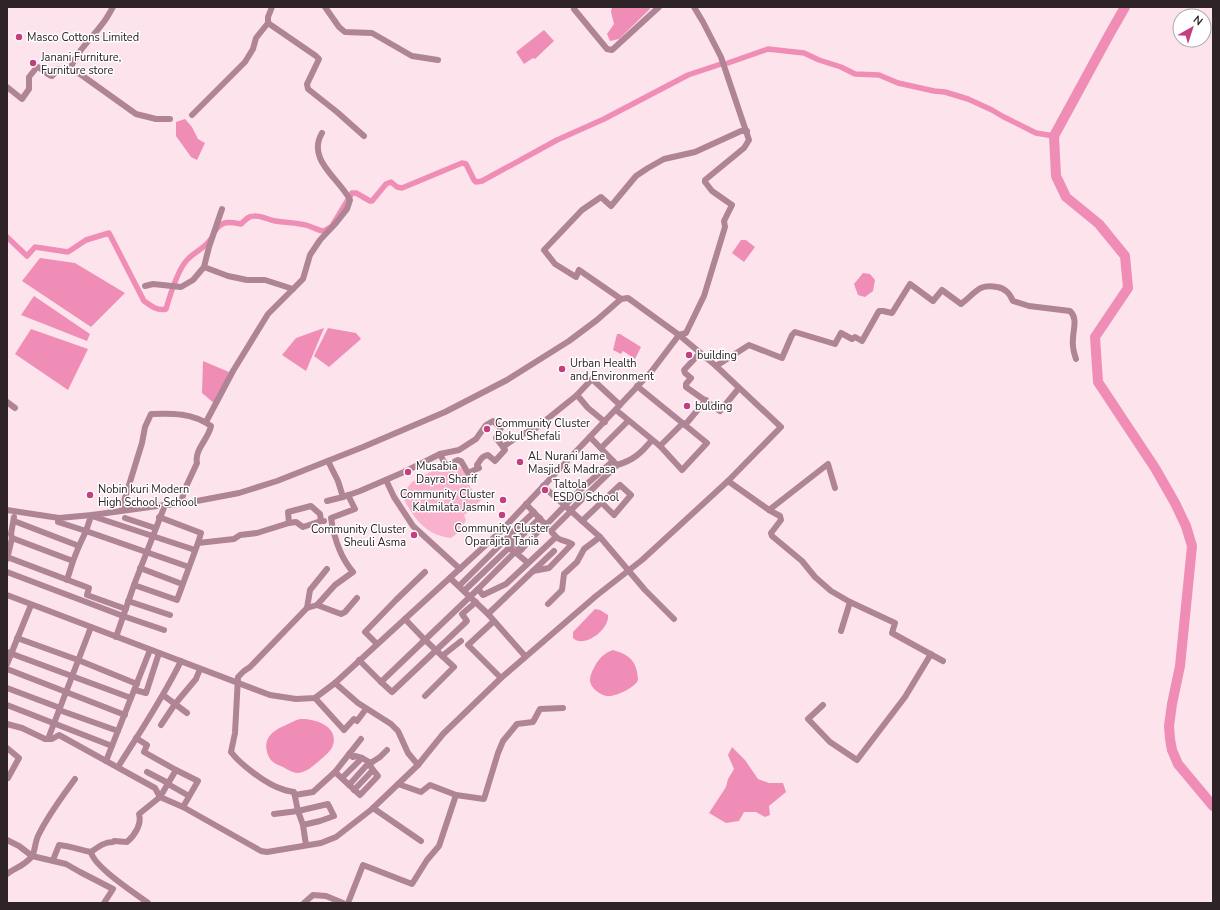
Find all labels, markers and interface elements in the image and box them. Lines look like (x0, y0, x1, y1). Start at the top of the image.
north arrow (1172, 8, 1212, 48)
text: N (1190, 12, 1206, 29)
place label: Masco Cottons Limited (27, 30, 139, 45)
marker: Masco Cottons Limited (14, 32, 24, 42)
place label: Janani Furniture, Furniture store (40, 50, 121, 78)
marker: Janani Furniture, Furniture store (28, 58, 38, 68)
place label: building (697, 348, 737, 363)
marker: building (684, 350, 694, 360)
place label: Urban Health and Environment (570, 356, 654, 384)
marker: Urban Health and Environment (557, 364, 567, 374)
place label: bulding (695, 399, 732, 414)
marker: bulding (682, 401, 692, 411)
place label: Community Cluster Bokul Shefali (495, 416, 590, 444)
marker: Community Cluster Bokul Shefali (482, 424, 492, 434)
place label: AL Nurani Jame Masjid & Madrasa (528, 449, 616, 477)
marker: AL Nurani Jame Masjid & Madrasa (515, 457, 525, 467)
place label: Musabia Dayra Sharif (416, 459, 477, 487)
marker: Musabia Dayra Sharif (403, 467, 413, 477)
place label: Taltola ESDO School (553, 477, 620, 505)
place label: Nobin kuri Modern High School, School (98, 482, 198, 510)
marker: Taltola ESDO School (540, 485, 550, 495)
place label: Community Cluster Kalmilata Jasmin (400, 487, 495, 515)
marker: Nobin kuri Modern High School, School (85, 490, 95, 500)
marker: Community Cluster Kalmilata Jasmin (498, 495, 508, 505)
marker: Community Cluster Oparajita Tania (497, 510, 507, 520)
place label: Community Cluster Oparajita Tania (455, 521, 550, 549)
place label: Community Cluster Sheuli Asma (311, 522, 406, 550)
marker: Community Cluster Sheuli Asma (409, 530, 419, 540)

